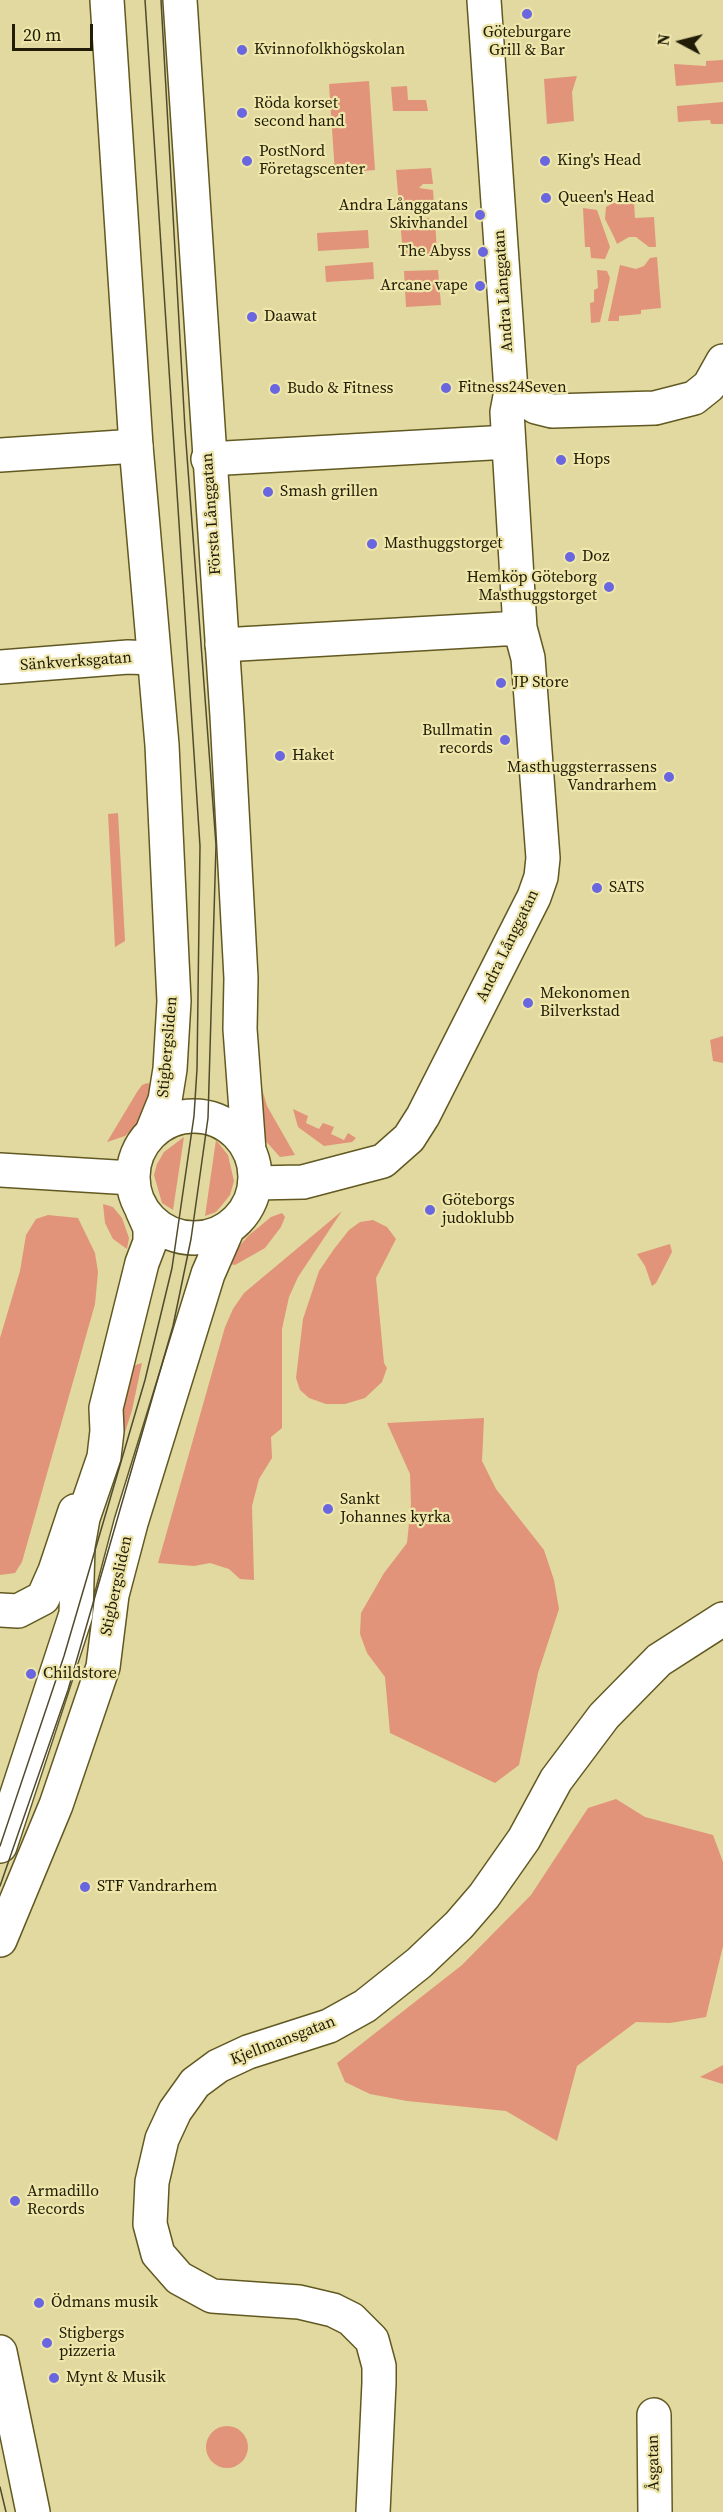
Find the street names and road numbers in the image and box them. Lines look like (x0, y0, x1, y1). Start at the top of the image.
street label: Andra Långgatan (490, 229, 518, 353)
street label: Första Långgatan (198, 452, 226, 576)
street label: Sänkverksgatan (20, 649, 132, 675)
street label: Andra Långgatan (473, 887, 543, 1005)
street label: Stigbergsliden (154, 996, 182, 1098)
street label: Stigbergsliden (97, 1534, 137, 1638)
street label: Kjellmansgatan (228, 2012, 338, 2070)
street label: Åsgatan (644, 2435, 664, 2491)

